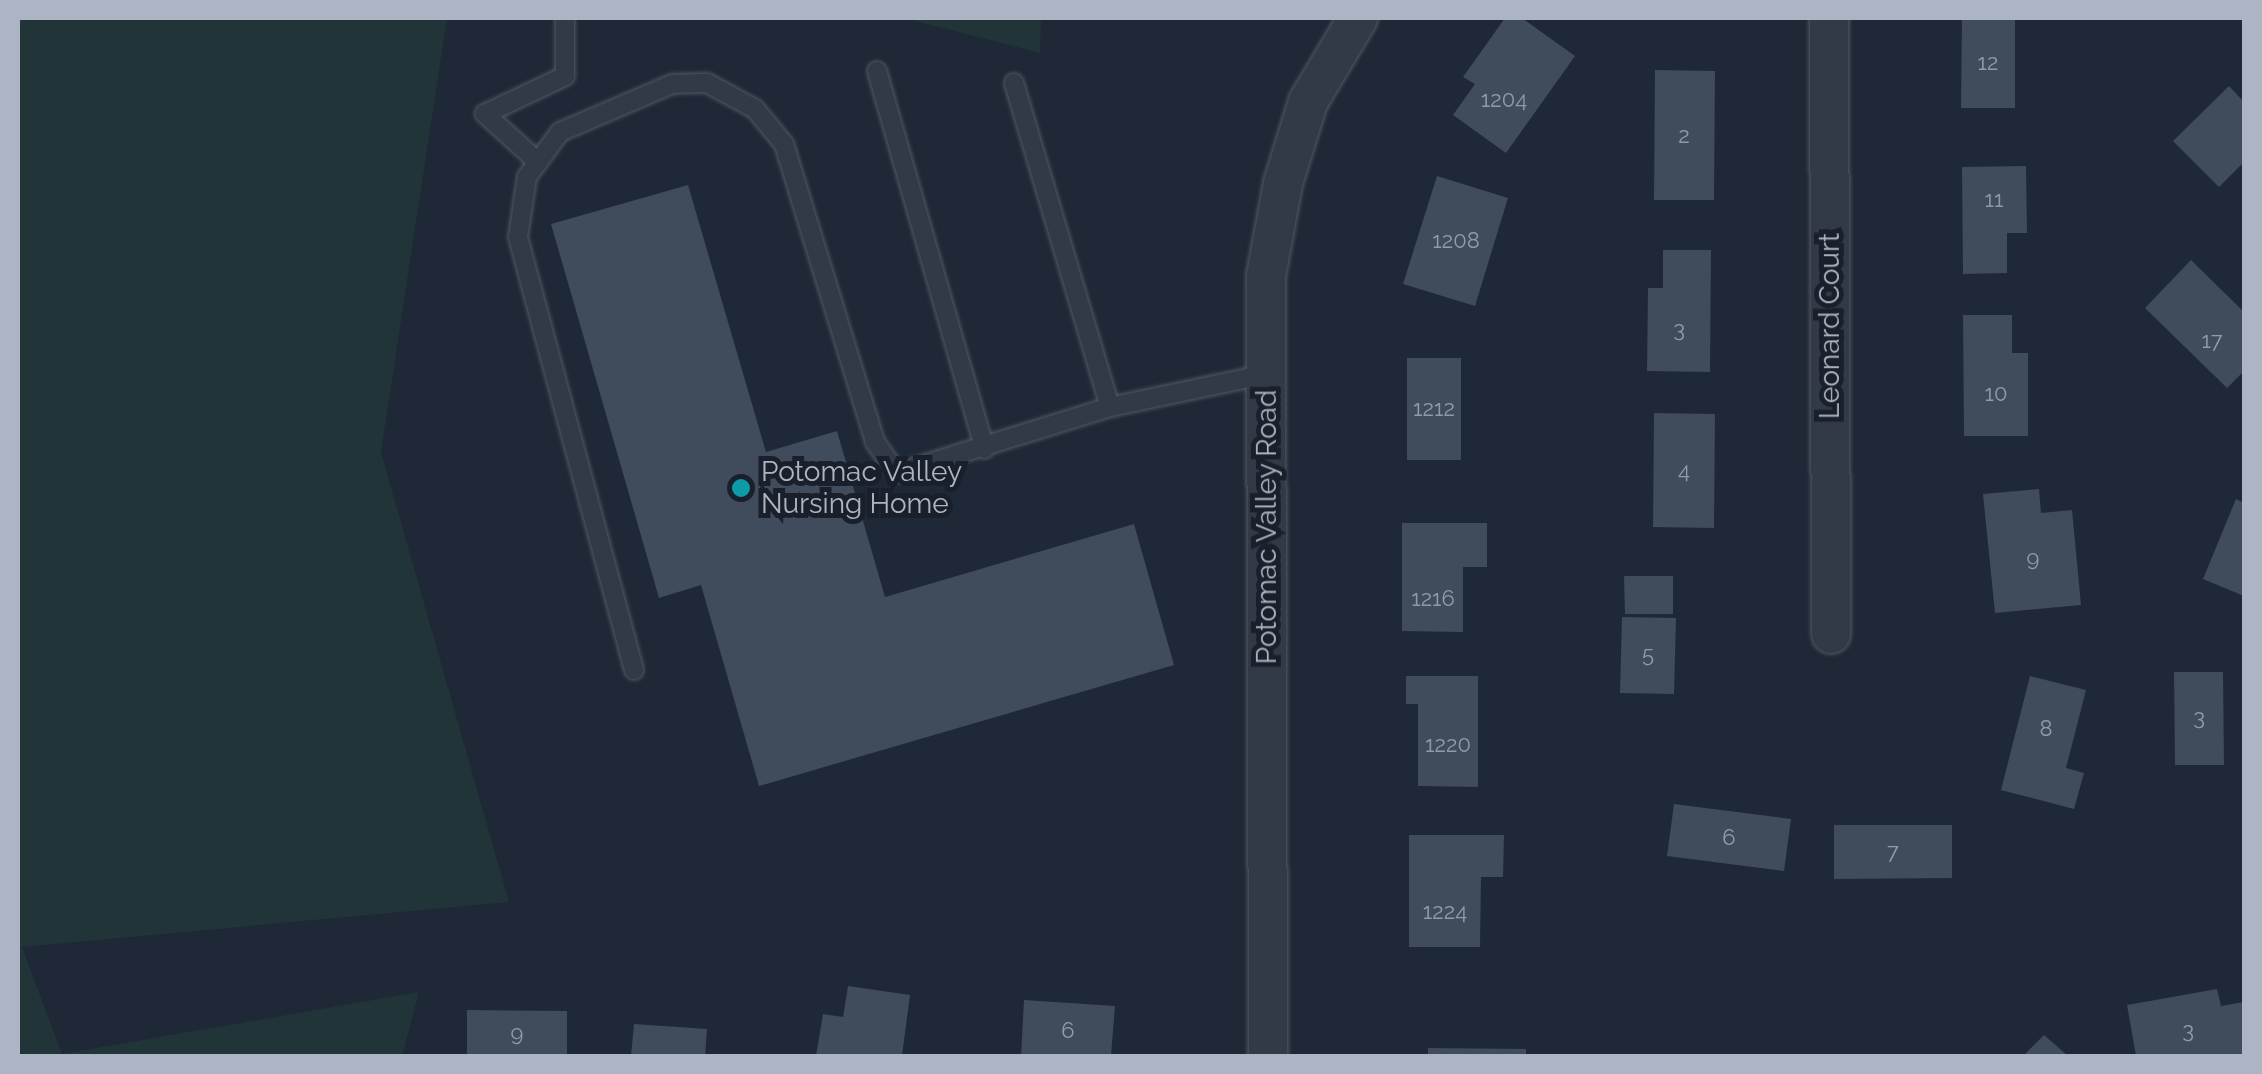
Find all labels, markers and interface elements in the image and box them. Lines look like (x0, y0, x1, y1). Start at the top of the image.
house number: 12 (1978, 50, 1998, 76)
house number: 1204 (1481, 87, 1527, 113)
house number: 2 (1678, 123, 1690, 149)
house number: 11 (1985, 187, 2003, 213)
house number: 1208 (1432, 228, 1480, 254)
street label: Leonard Court (1813, 233, 1847, 419)
house number: 3 (1673, 317, 1685, 343)
house number: 17 (2201, 328, 2223, 354)
house number: 10 (1985, 381, 2007, 407)
street label: Potomac Valley Road (1250, 389, 1284, 665)
house number: 1212 (1413, 396, 1455, 422)
place label: Potomac Valley Nursing Home (761, 455, 963, 521)
house number: 4 (1678, 458, 1690, 484)
marker: Potomac Valley Nursing Home (730, 477, 752, 499)
house number: 9 (2027, 546, 2039, 572)
house number: 1216 (1411, 586, 1455, 612)
house number: 5 (1642, 642, 1654, 668)
house number: 3 (2193, 705, 2205, 731)
house number: 8 (2039, 716, 2053, 742)
house number: 1220 (1425, 732, 1471, 758)
house number: 6 (1722, 825, 1736, 851)
house number: 7 (1887, 839, 1899, 865)
house number: 1224 (1423, 899, 1467, 925)
house number: 6 (1061, 1018, 1075, 1044)
house number: 3 (2182, 1018, 2194, 1044)
house number: 9 (511, 1021, 523, 1047)

